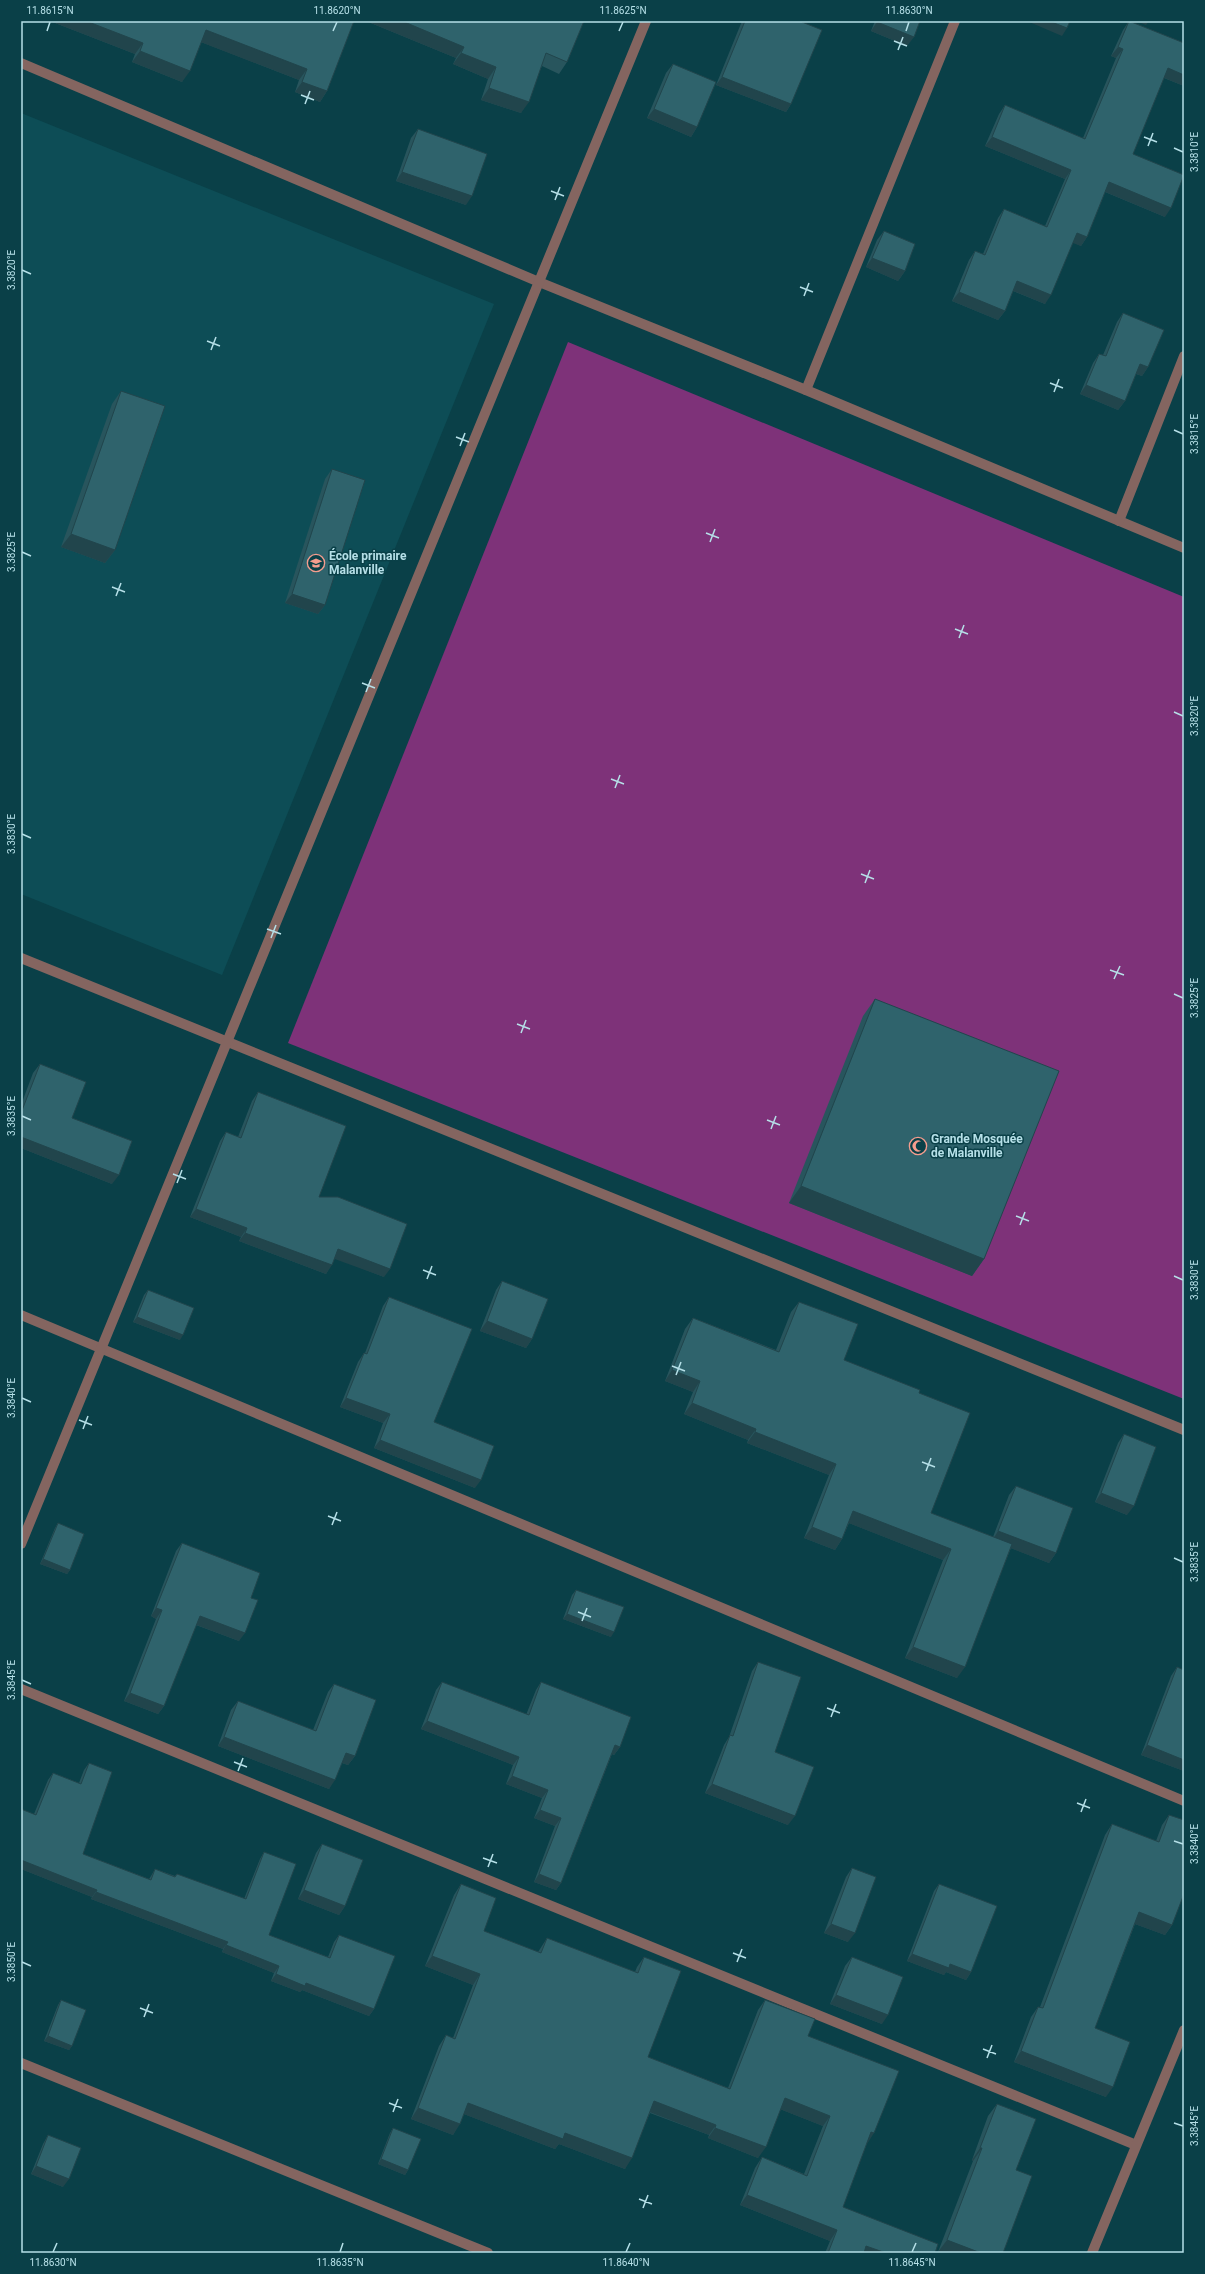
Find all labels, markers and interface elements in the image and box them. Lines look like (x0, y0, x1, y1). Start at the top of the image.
text: 11.8615°N (26, 5, 74, 16)
text: 11.8620°N (313, 5, 361, 16)
text: 11.8625°N (599, 5, 647, 16)
text: 11.8630°N (885, 5, 933, 16)
text: 3.3810°E (1189, 132, 1200, 172)
text: 3.3820°E (6, 250, 17, 290)
text: 3.3815°E (1189, 414, 1200, 454)
text: 3.3825°E (6, 532, 17, 572)
place label: École primaire Malanville (329, 548, 407, 577)
school or university icon: École primaire Malanville (306, 553, 326, 573)
text: 3.3820°E (1189, 696, 1200, 736)
text: 3.3830°E (6, 814, 17, 854)
text: 3.3825°E (1189, 978, 1200, 1018)
text: 3.3835°E (6, 1096, 17, 1136)
place label: Grande Mosquée de Malanville (931, 1132, 1023, 1160)
mosque icon: Grande Mosquée de Malanville (908, 1136, 928, 1156)
text: 3.3830°E (1189, 1260, 1200, 1300)
text: 3.3840°E (6, 1378, 17, 1418)
text: 3.3835°E (1189, 1542, 1200, 1582)
text: 3.3845°E (6, 1660, 17, 1700)
text: 3.3840°E (1189, 1824, 1200, 1864)
text: 3.3850°E (6, 1942, 17, 1982)
text: 3.3845°E (1189, 2106, 1200, 2146)
text: 11.8630°N (29, 2257, 77, 2268)
text: 11.8635°N (316, 2257, 364, 2268)
text: 11.8640°N (602, 2257, 650, 2268)
text: 11.8645°N (888, 2257, 936, 2268)

